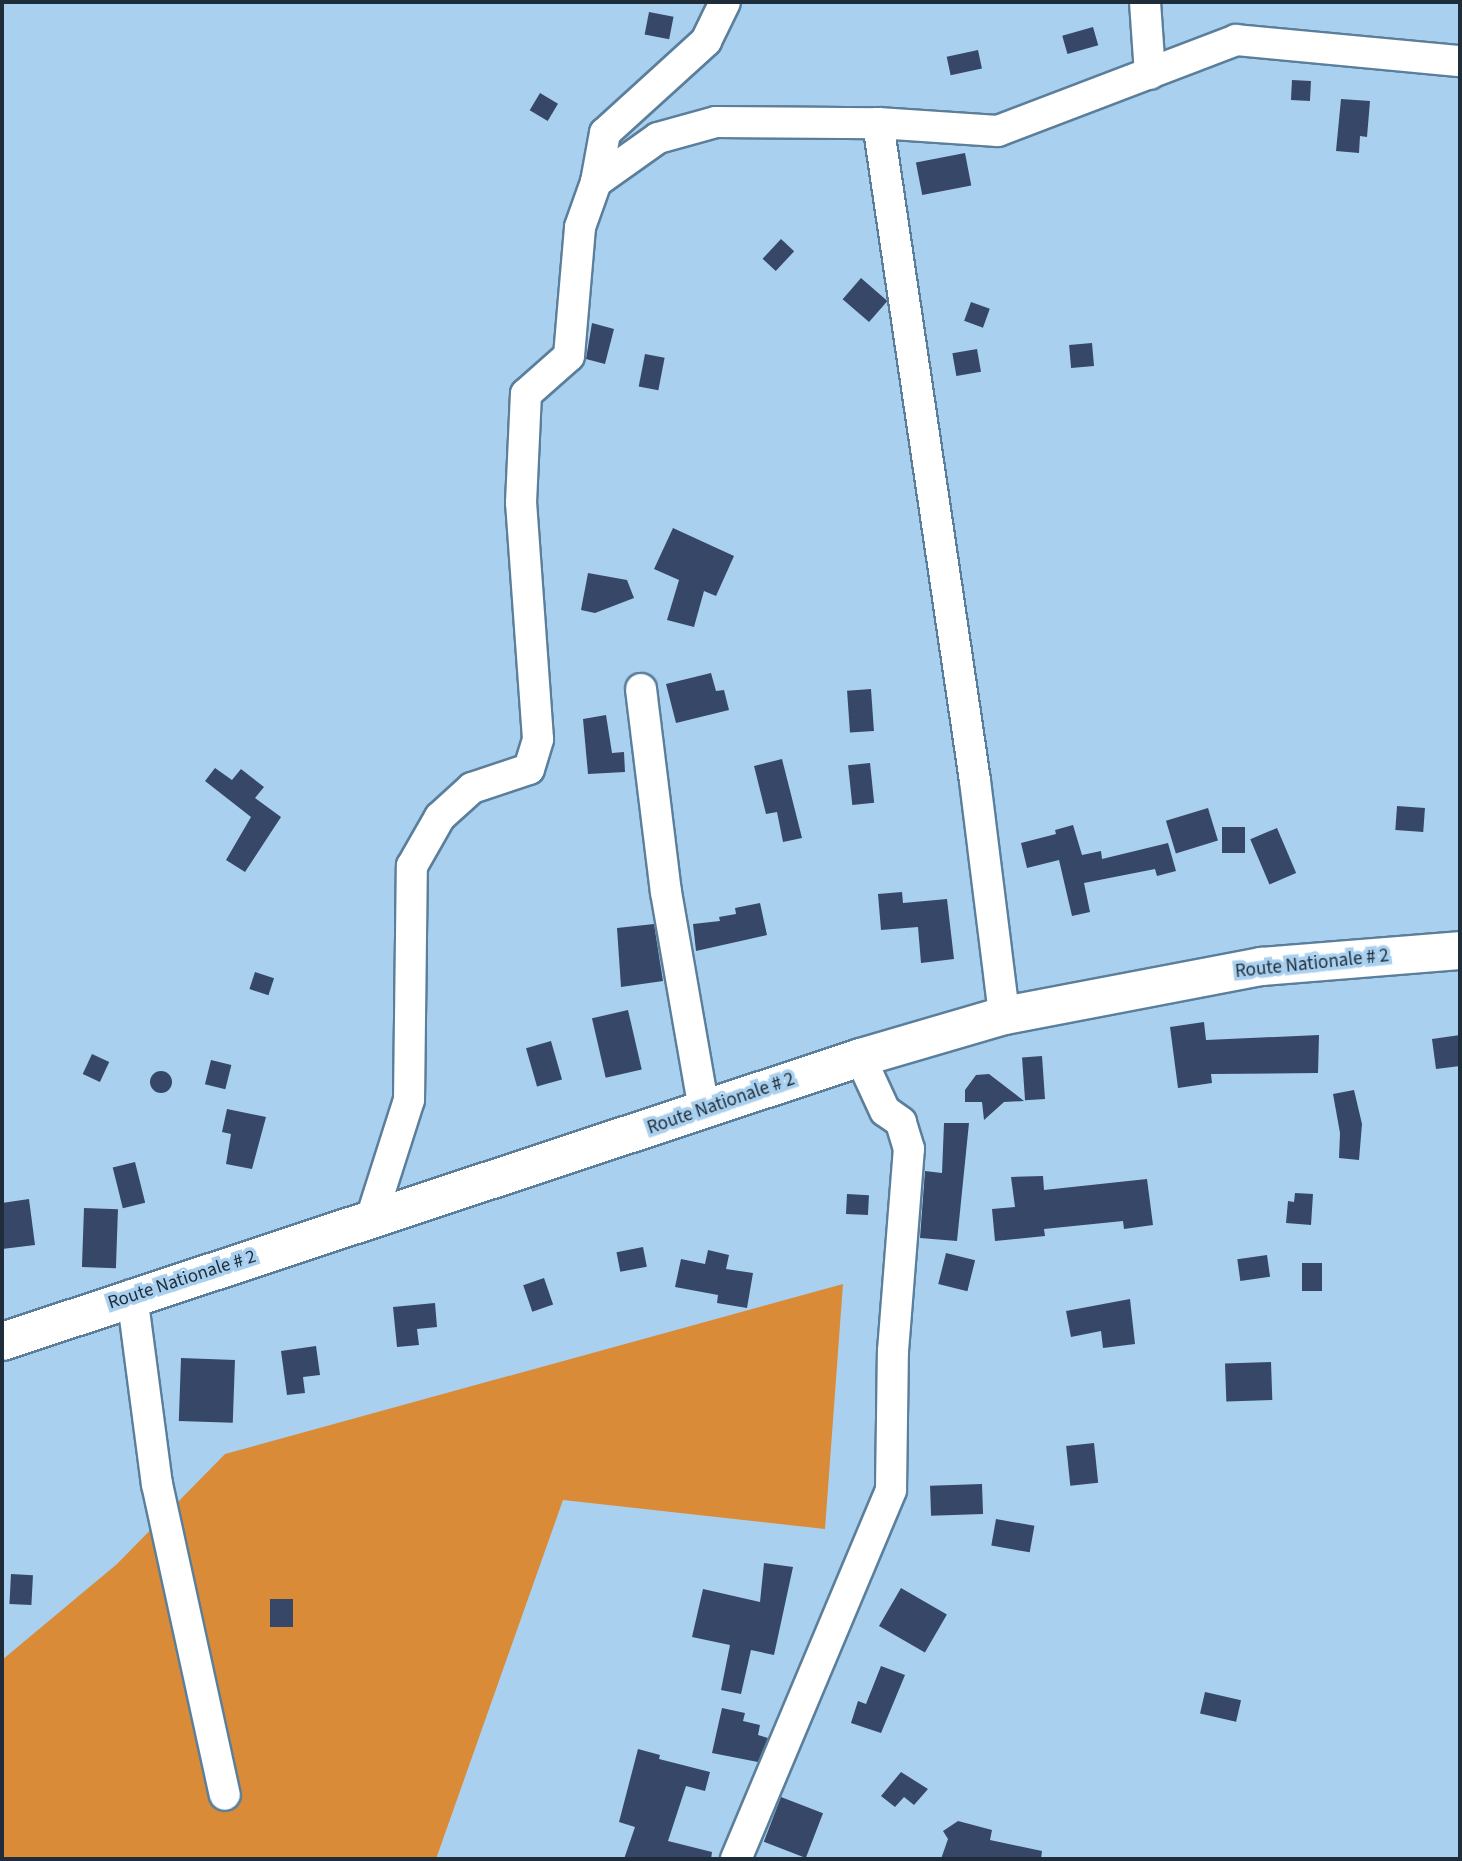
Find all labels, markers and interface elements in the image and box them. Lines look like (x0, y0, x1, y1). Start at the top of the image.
street label: Route Nationale # 2 (1234, 945, 1390, 983)
street label: Route Nationale # 2 (644, 1068, 798, 1140)
street label: Route Nationale # 2 (105, 1245, 259, 1315)

